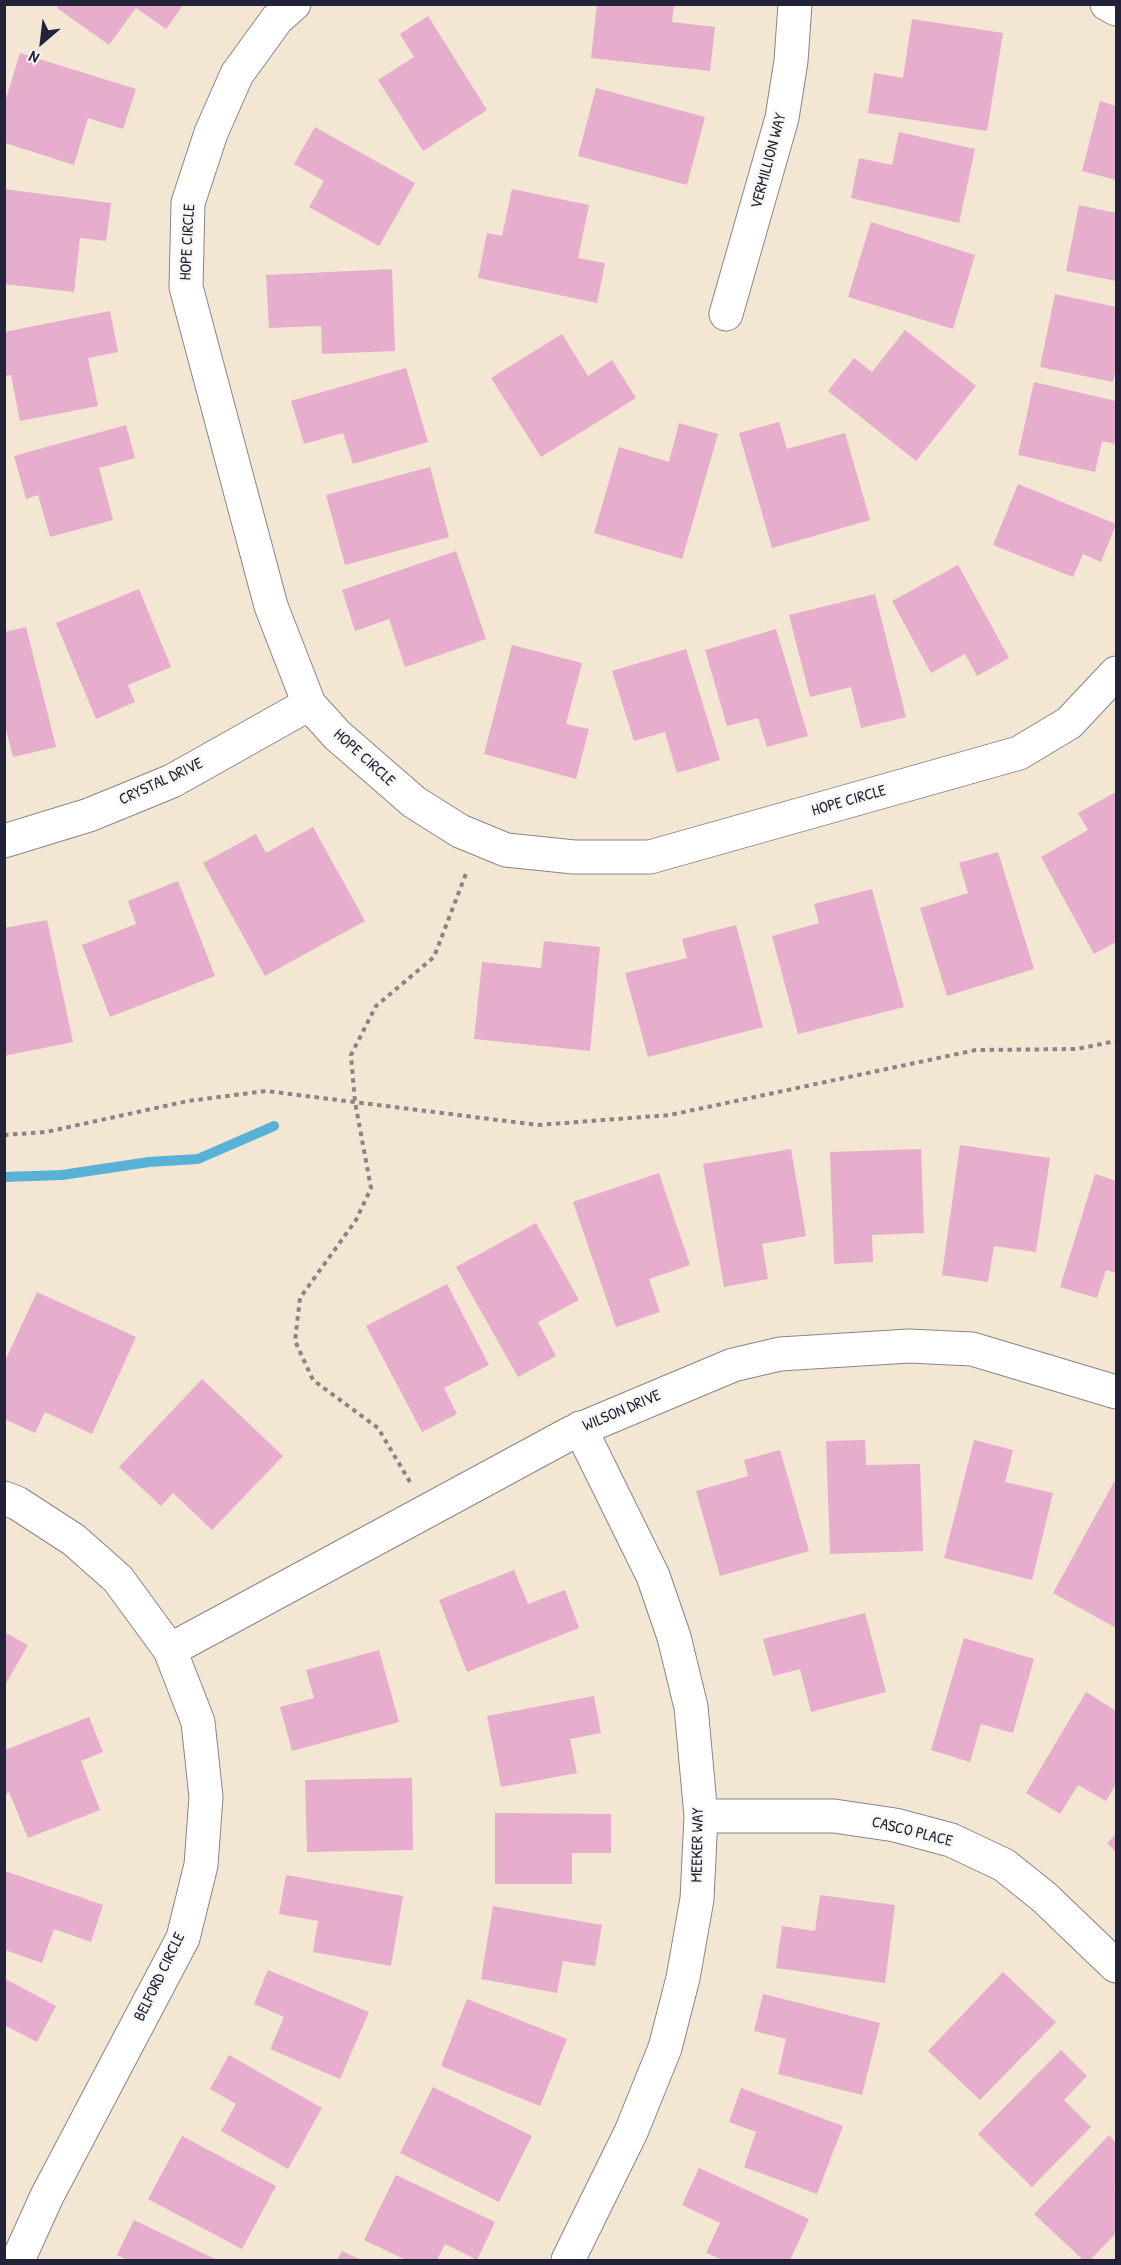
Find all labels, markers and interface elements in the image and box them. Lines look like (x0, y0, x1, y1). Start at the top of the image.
north arrow (12, 12, 72, 72)
text: N (25, 46, 42, 70)
street label: VERMILLION WAY (747, 111, 791, 211)
street label: HOPE CIRCLE (176, 203, 200, 281)
street label: HOPE CIRCLE (329, 725, 399, 791)
street label: CRYSTAL DRIVE (116, 754, 206, 810)
street label: HOPE CIRCLE (810, 781, 888, 821)
street label: WILSON DRIVE (580, 1386, 664, 1436)
street label: MEEKER WAY (688, 1807, 708, 1883)
street label: CASCO PLACE (870, 1813, 954, 1851)
street label: BELFORD CIRCLE (130, 1930, 190, 2024)

